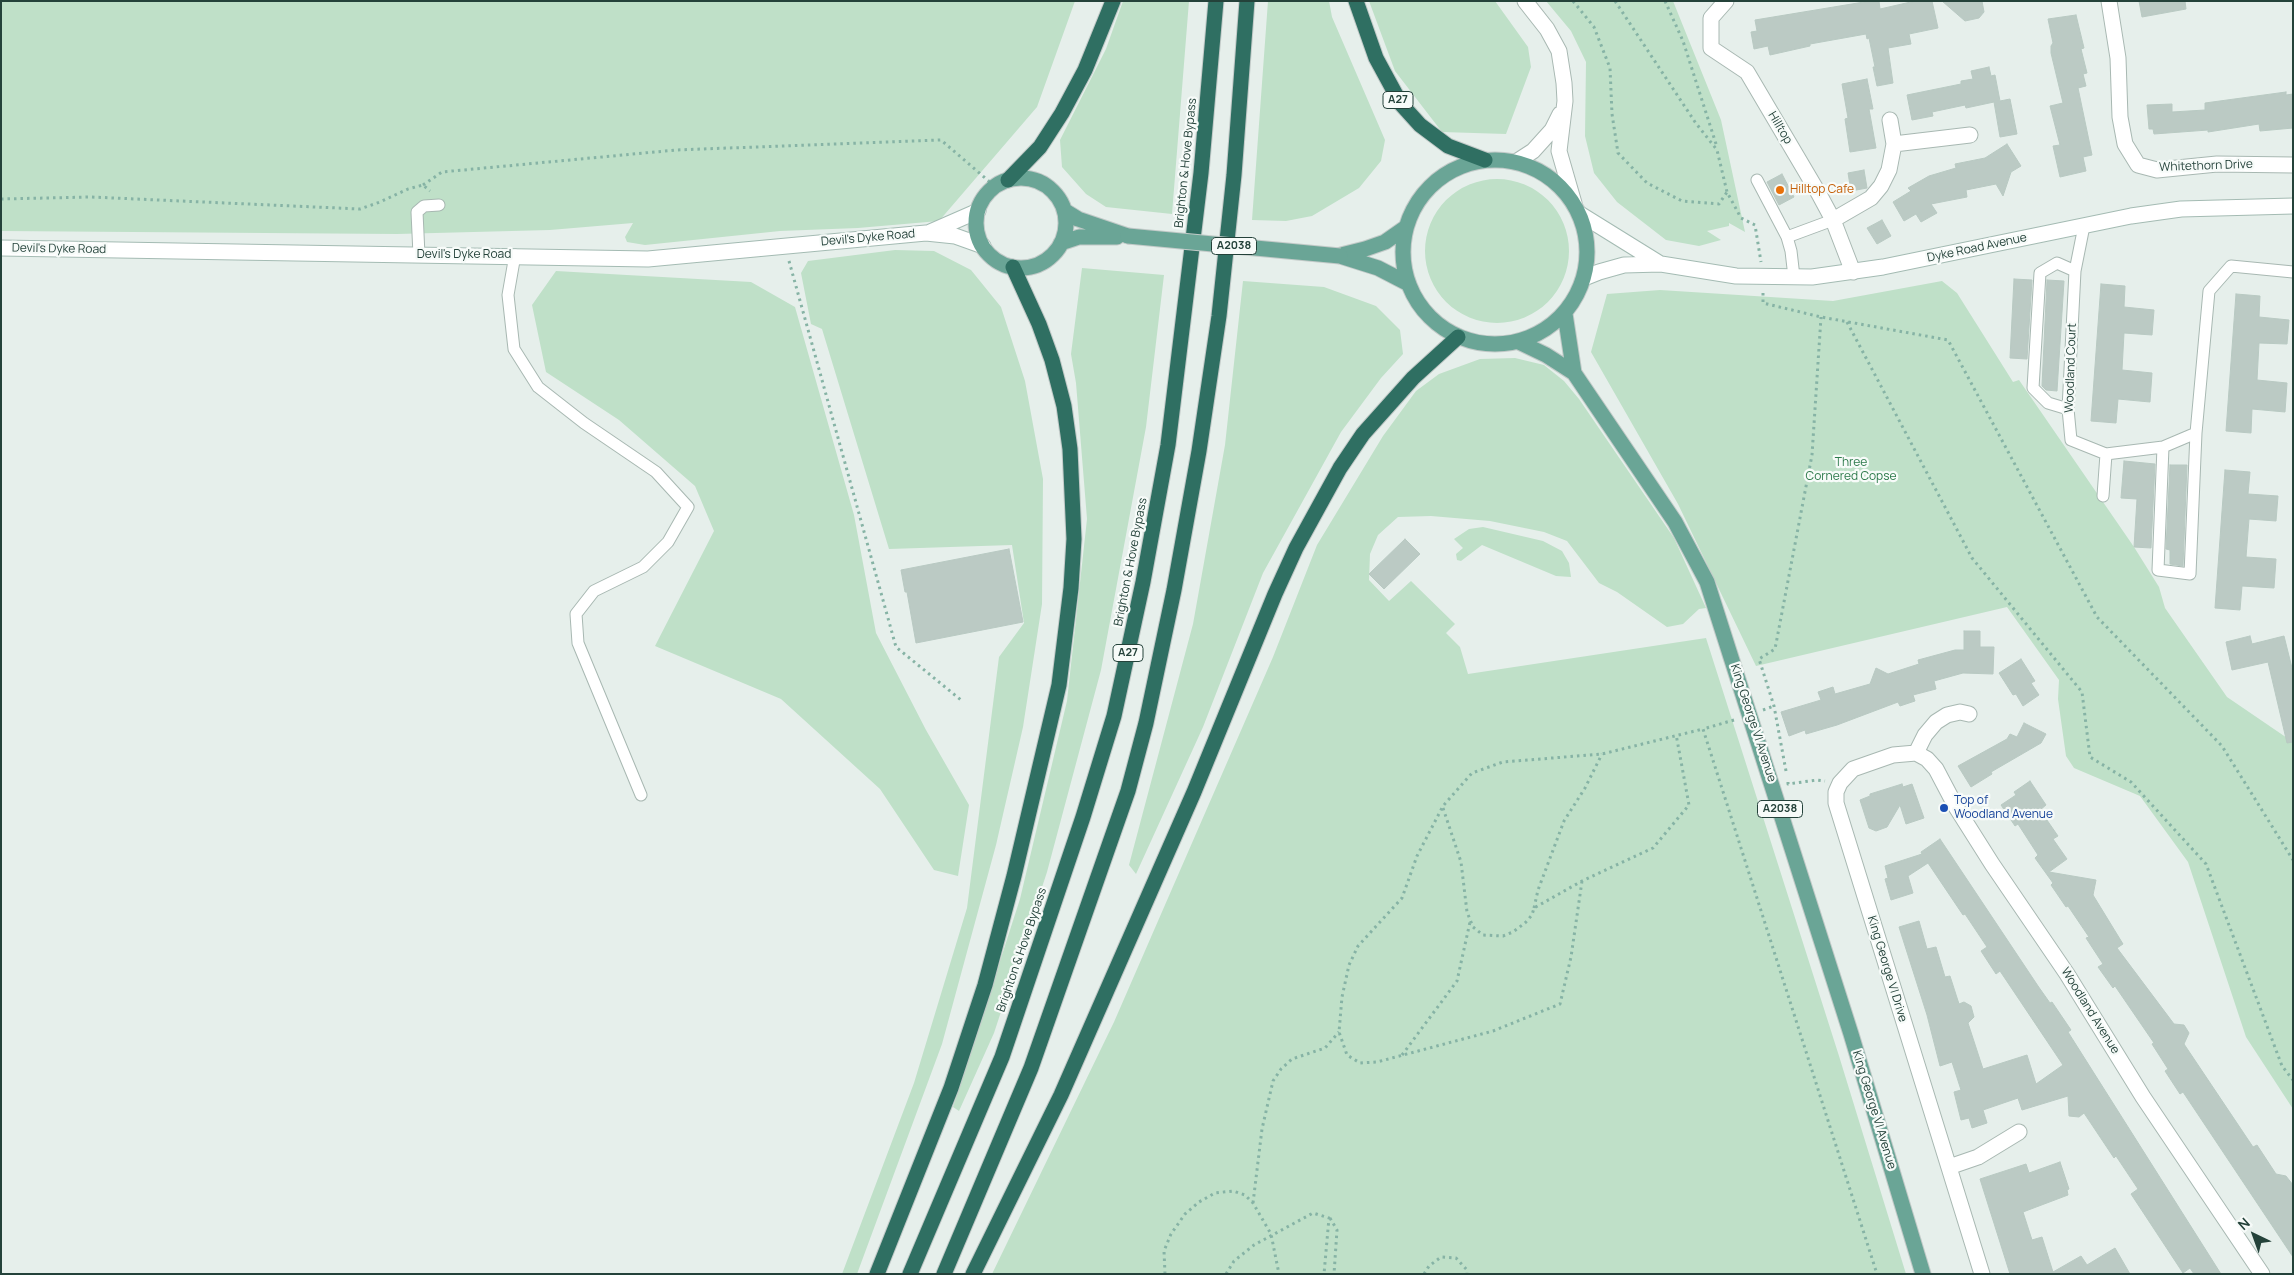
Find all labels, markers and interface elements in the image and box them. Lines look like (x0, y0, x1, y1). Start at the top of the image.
road number: A27 (1383, 92, 1413, 108)
street label: Brighton & Hove Bypass (1172, 97, 1200, 229)
street label: Hilltop (1765, 109, 1795, 147)
street label: Whitethorn Drive (2159, 157, 2253, 175)
place label: Hilltop Cafe (1790, 183, 1854, 197)
marker: Hilltop Cafe (1774, 184, 1786, 196)
street label: Devil's Dyke Road (820, 227, 916, 249)
street label: Dyke Road Avenue (1926, 230, 2028, 266)
road number: A2038 (1212, 238, 1256, 255)
street label: Devil's Dyke Road (12, 241, 106, 257)
street label: Devil's Dyke Road (417, 248, 511, 262)
street label: Woodland Court (2062, 323, 2080, 413)
park label: Three Cornered Copse (1806, 456, 1896, 484)
street label: Brighton & Hove Bypass (1111, 497, 1151, 627)
road number: A27 (1113, 644, 1143, 661)
street label: King George VI Avenue (1727, 662, 1779, 784)
place label: Top of Woodland Avenue (1954, 794, 2053, 822)
road number: A2038 (1758, 801, 1802, 818)
marker: Top of Woodland Avenue (1938, 802, 1950, 814)
street label: Brighton & Hove Bypass (994, 886, 1050, 1014)
street label: King George VI Drive (1864, 914, 1910, 1024)
street label: Woodland Avenue (2058, 965, 2122, 1057)
street label: King George VI Avenue (1849, 1049, 1899, 1171)
north arrow (2229, 1210, 2279, 1260)
text: N (2234, 1213, 2254, 1234)

